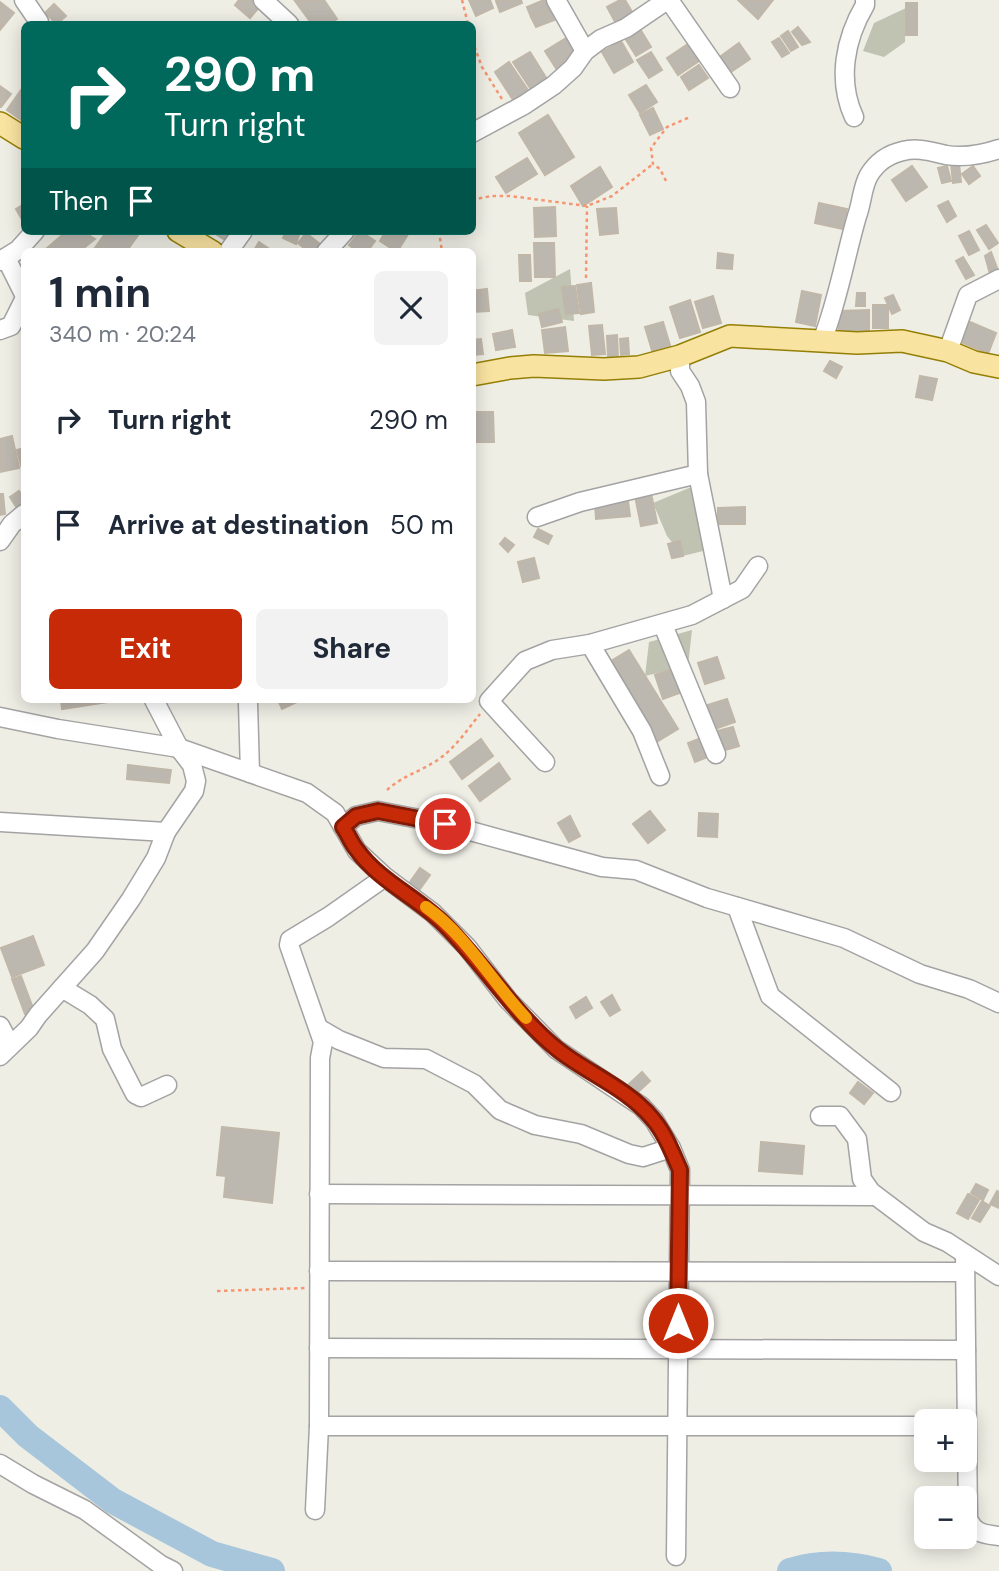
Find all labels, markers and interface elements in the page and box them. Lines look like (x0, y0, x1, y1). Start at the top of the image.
text: 290 m (164, 42, 315, 106)
icon: right (49, 49, 140, 140)
text: Turn right (164, 104, 306, 146)
icon: arrive (122, 182, 160, 220)
text: Then (49, 184, 108, 218)
text: 1 min (49, 265, 151, 320)
button: close (374, 271, 448, 345)
text: 340 m · 20:24 (49, 319, 196, 349)
icon: right (49, 401, 87, 439)
text: Turn right (108, 403, 232, 437)
text: 290 m (369, 403, 448, 437)
icon: arrive (49, 506, 87, 544)
text: Arrive at destination (108, 508, 369, 542)
text: 50 m (390, 508, 454, 542)
button: Exit (49, 609, 242, 689)
button: Share (256, 609, 448, 689)
pin (415, 794, 475, 854)
icon: arrive (426, 805, 464, 843)
position arrow (641, 1286, 715, 1360)
map controls (914, 1409, 977, 1549)
button: + (914, 1409, 977, 1472)
button: − (914, 1486, 977, 1549)

